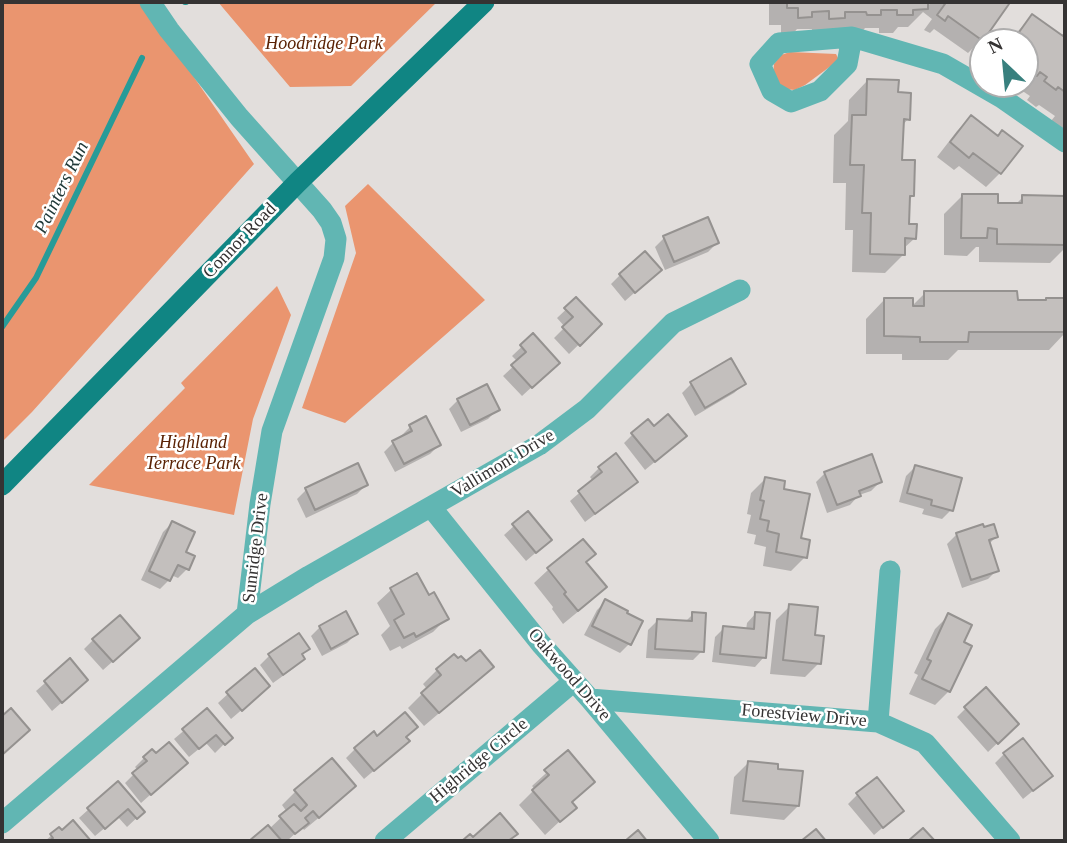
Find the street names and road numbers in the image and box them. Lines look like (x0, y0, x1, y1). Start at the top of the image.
street label: Connor Road (199, 199, 281, 283)
street label: Vallimont Drive (448, 425, 558, 503)
street label: Sunridge Drive (239, 492, 273, 604)
street label: Oakwood Drive (523, 624, 615, 726)
street label: Forestview Drive (741, 700, 867, 732)
street label: Highridge Circle (426, 714, 532, 808)

